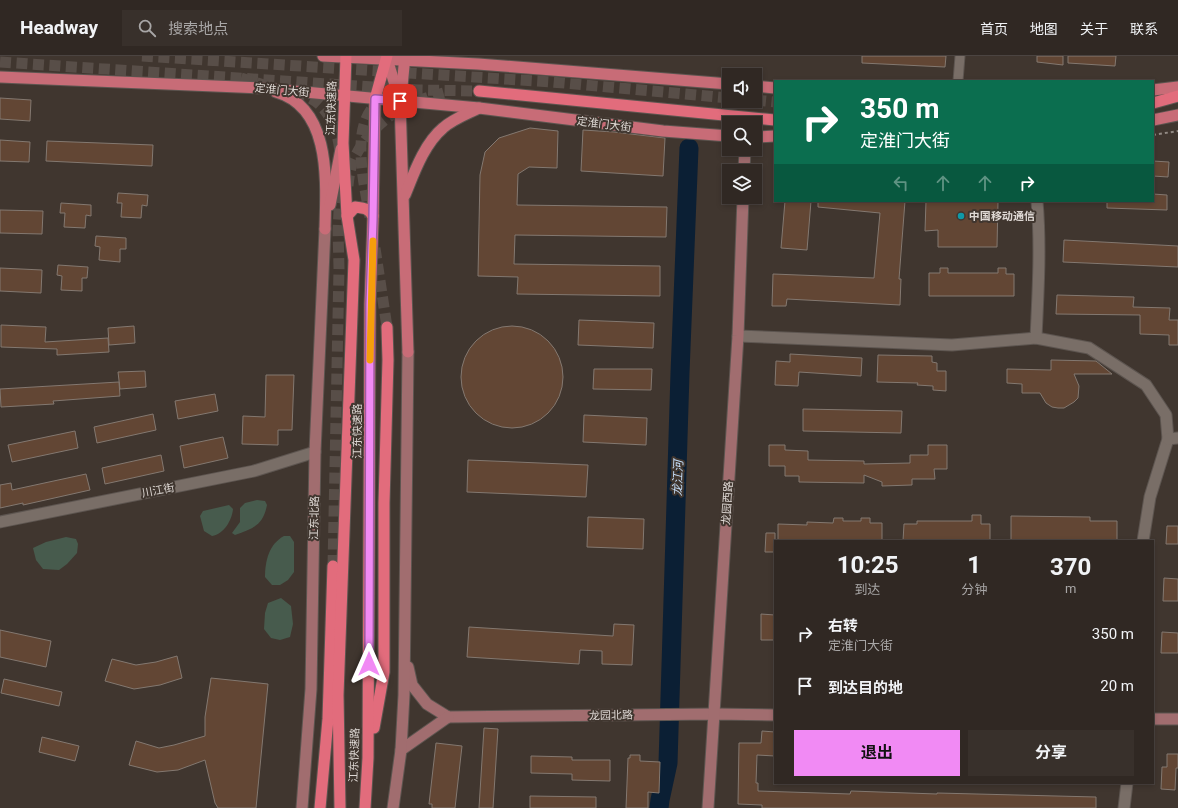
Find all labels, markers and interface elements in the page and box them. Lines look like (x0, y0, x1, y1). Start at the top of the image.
search box (122, 10, 402, 46)
text: Headway (20, 16, 98, 39)
icon: search (136, 17, 158, 39)
text: 搜索地点 (168, 20, 228, 38)
text: 首页 (980, 21, 1008, 37)
text: 地图 (1030, 21, 1058, 37)
text: 关于 (1080, 21, 1108, 37)
text: 联系 (1130, 21, 1158, 37)
map controls (722, 68, 762, 204)
button: sound (722, 68, 762, 108)
street label: 江东快速路 (324, 80, 339, 136)
street label: 定淮门大街 (254, 82, 310, 99)
pin (383, 84, 417, 118)
icon: arrive (389, 90, 411, 112)
text: 350 m (860, 92, 939, 125)
icon: right (794, 96, 846, 148)
street label: 定淮门大街 (576, 115, 632, 134)
button: search (722, 116, 762, 156)
text: 定淮门大街 (860, 130, 950, 151)
button: layers (722, 164, 762, 204)
icon: left (890, 172, 912, 194)
icon: ahead (932, 172, 954, 194)
icon: ahead (974, 172, 996, 194)
icon: right (1016, 172, 1038, 194)
place label: 中国移动通信 (969, 210, 1035, 223)
marker: 中国移动通信 (956, 211, 966, 221)
street label: 江东快速路 (351, 404, 364, 459)
water label: 龙江河 (670, 458, 686, 496)
street label: 川江街 (141, 481, 176, 500)
street label: 龙园西路 (719, 481, 736, 525)
street label: 江东北路 (308, 496, 321, 540)
text: 10:25 (837, 551, 899, 579)
text: 1 (967, 551, 981, 579)
text: 370 (1050, 553, 1091, 581)
text: m (1065, 581, 1076, 596)
text: 到达 (855, 582, 881, 597)
text: 分钟 (961, 582, 987, 597)
text: 右转 (828, 617, 858, 635)
icon: right (794, 623, 816, 645)
text: 350 m (1092, 625, 1134, 643)
text: 定淮门大街 (828, 638, 893, 653)
position arrow (348, 643, 390, 685)
icon: arrive (794, 675, 816, 697)
text: 20 m (1100, 677, 1134, 695)
text: 到达目的地 (828, 679, 903, 697)
street label: 龙园北路 (589, 709, 633, 722)
street label: 江东快速路 (347, 727, 362, 783)
button: 退出 (794, 730, 960, 776)
button: 分享 (968, 730, 1134, 776)

